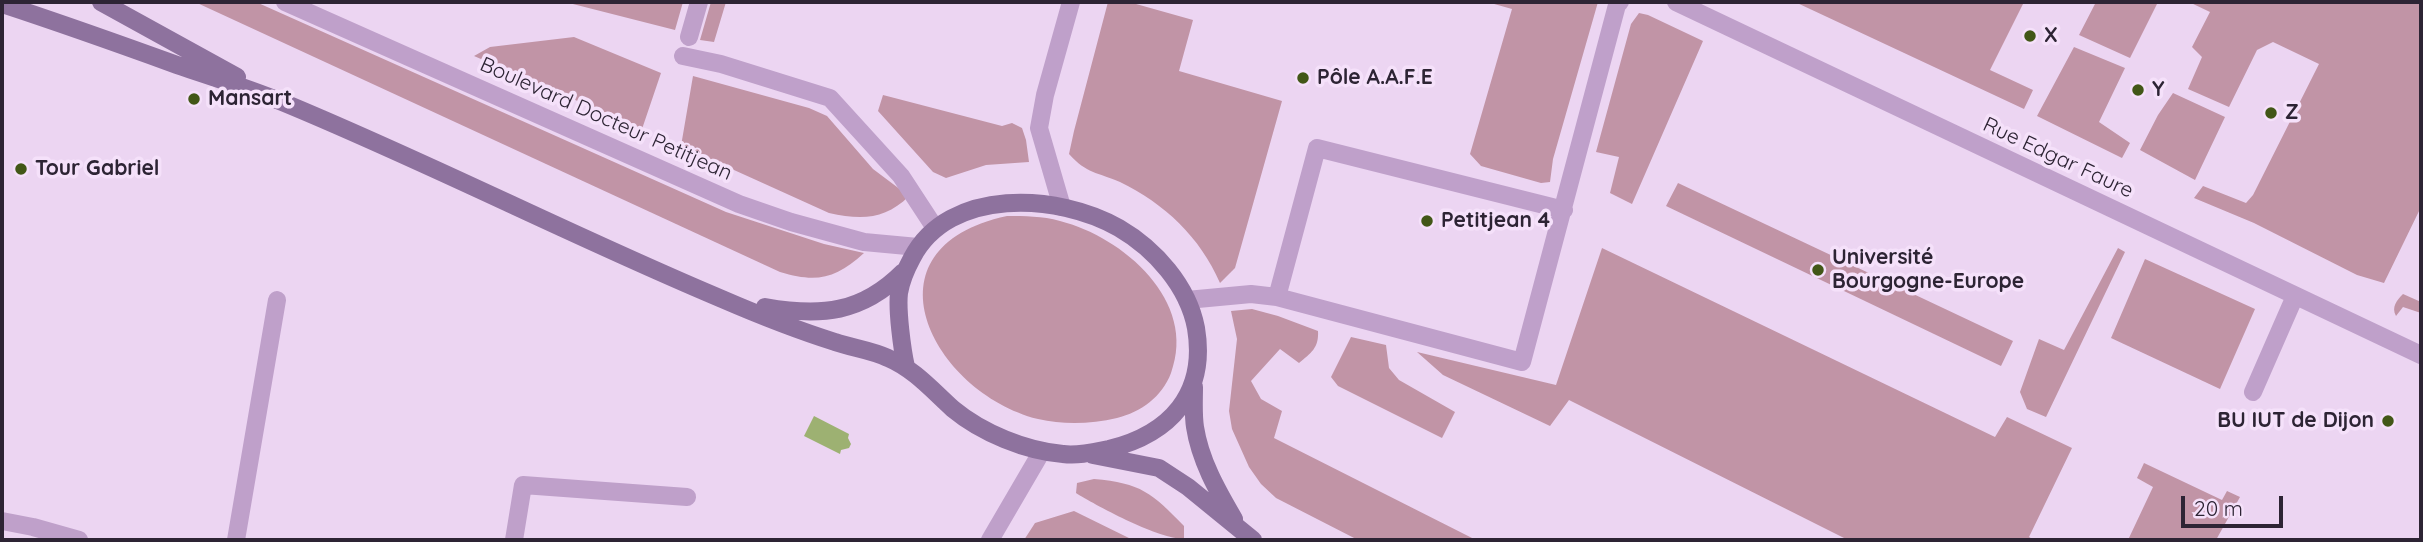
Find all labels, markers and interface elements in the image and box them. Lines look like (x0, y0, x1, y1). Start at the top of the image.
place label: X (2044, 23, 2058, 49)
marker: X (2022, 28, 2038, 44)
street label: Boulevard Docteur Petitjean (476, 52, 736, 186)
place label: Pôle A.A.F.E (1317, 65, 1433, 91)
marker: Pôle A.A.F.E (1295, 70, 1311, 86)
place label: Y (2152, 77, 2165, 103)
marker: Y (2130, 82, 2146, 98)
place label: Mansart (208, 86, 292, 112)
marker: Mansart (186, 91, 202, 107)
place label: Z (2285, 100, 2299, 126)
marker: Z (2263, 105, 2279, 121)
street label: Rue Edgar Faure (1979, 112, 2137, 204)
place label: Tour Gabriel (35, 156, 159, 182)
marker: Tour Gabriel (13, 161, 29, 177)
place label: Petitjean 4 (1441, 208, 1550, 234)
marker: Petitjean 4 (1419, 213, 1435, 229)
place label: Université Bourgogne-Europe (1832, 245, 2024, 295)
marker: Université Bourgogne-Europe (1810, 262, 1826, 278)
place label: BU IUT de Dijon (2217, 408, 2374, 434)
marker: BU IUT de Dijon (2380, 413, 2396, 429)
scale bar (2185, 482, 2286, 526)
text: 20 m (2194, 495, 2243, 521)

